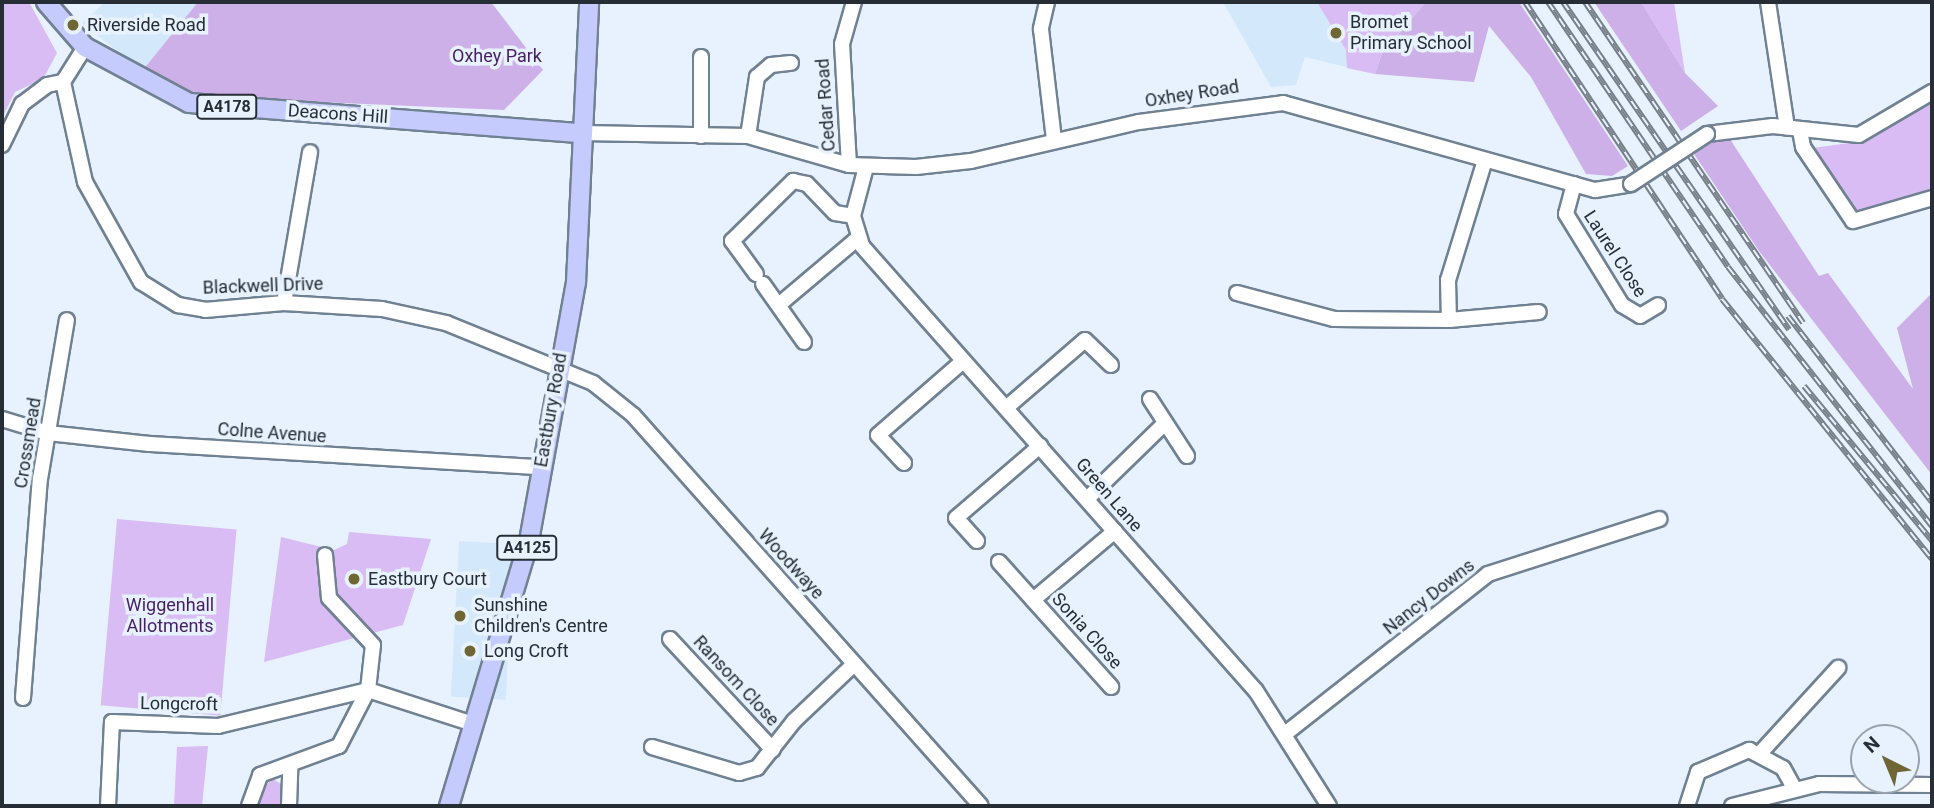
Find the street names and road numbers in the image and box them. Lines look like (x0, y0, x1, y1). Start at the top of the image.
street label: Cedar Road (812, 58, 840, 152)
street label: Oxhey Road (1143, 76, 1241, 112)
road number: A4178 (196, 94, 258, 120)
street label: Deacons Hill (287, 100, 389, 128)
street label: Laurel Close (1579, 207, 1651, 301)
street label: Blackwell Drive (202, 273, 324, 299)
street label: Eastbury Road (530, 351, 572, 469)
street label: Crossmead (10, 396, 46, 490)
street label: Colne Avenue (217, 418, 327, 448)
street label: Green Lane (1071, 454, 1147, 536)
street label: Woodwaye (754, 524, 828, 604)
road number: A4125 (496, 536, 558, 561)
street label: Nancy Downs (1379, 555, 1479, 639)
street label: Sonia Close (1047, 589, 1127, 673)
street label: Ransom Close (689, 631, 783, 731)
street label: Longcroft (140, 693, 218, 715)

